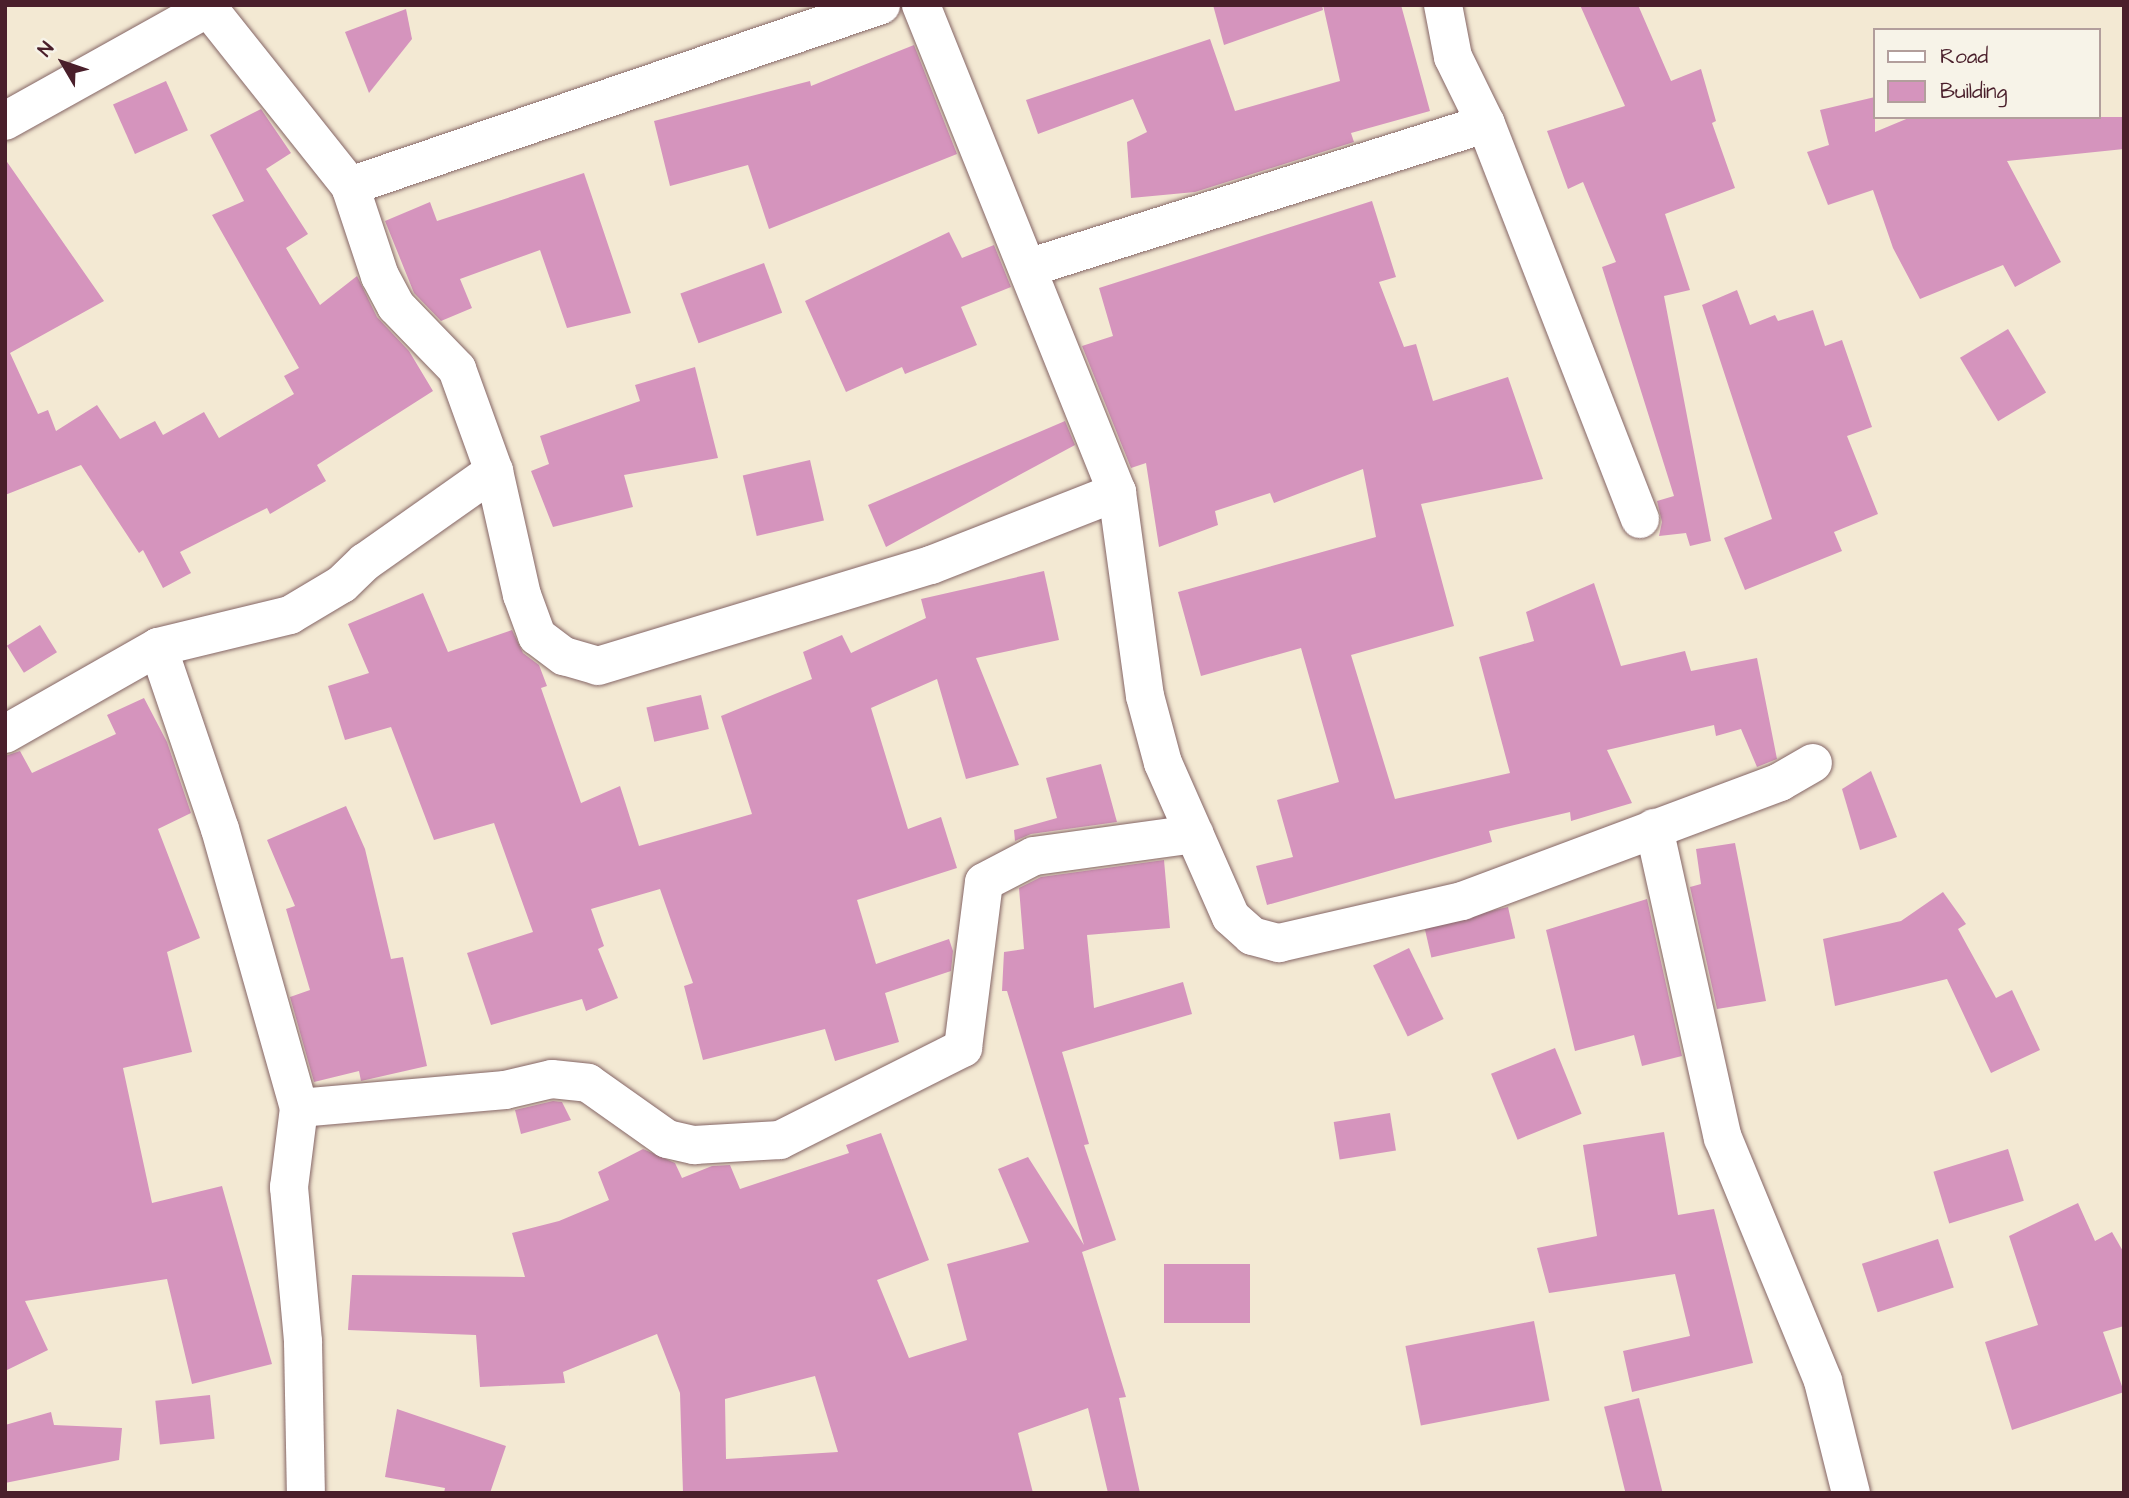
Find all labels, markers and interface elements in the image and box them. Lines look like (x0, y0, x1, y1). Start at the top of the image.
north arrow (28, 28, 98, 98)
legend (1874, 28, 2101, 119)
text: N (32, 36, 61, 63)
text: Road (1940, 42, 1988, 71)
text: Building (1940, 77, 2007, 106)

